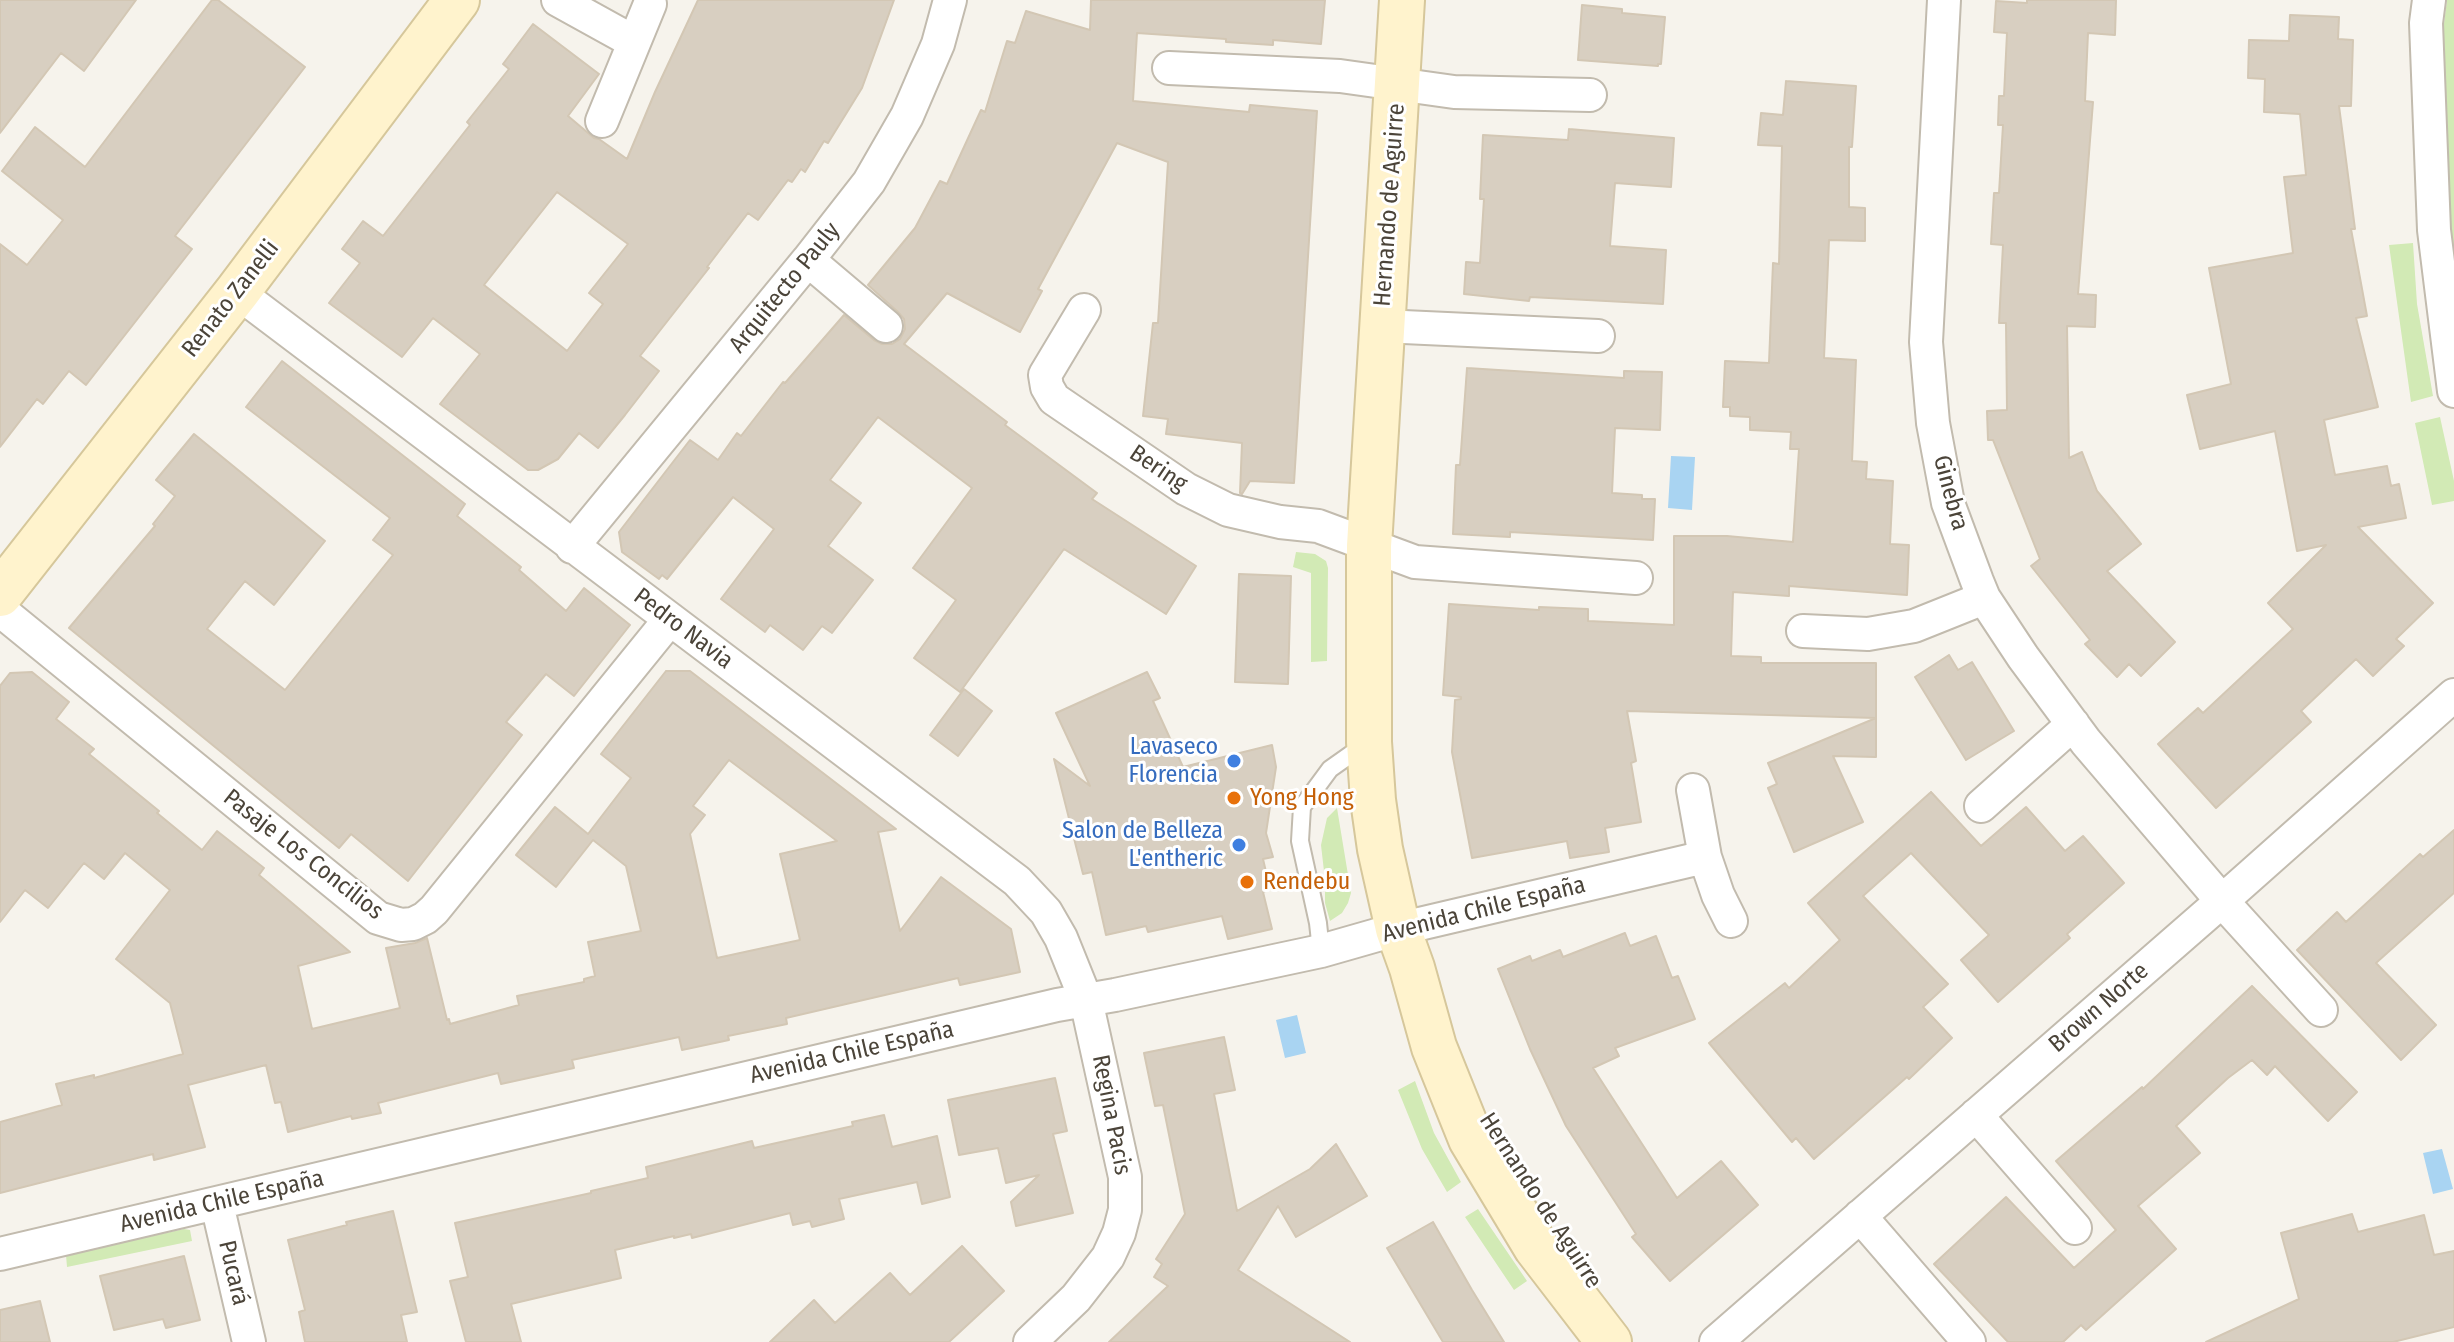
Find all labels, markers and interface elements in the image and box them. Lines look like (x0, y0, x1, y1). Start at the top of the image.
street label: Hernando de Aguirre (1369, 102, 1411, 308)
street label: Arquitecto Pauly (724, 217, 846, 359)
street label: Renato Zanelli (176, 235, 286, 363)
street label: Bering (1124, 439, 1192, 499)
street label: Ginebra (1926, 452, 1974, 534)
street label: Pedro Navia (628, 582, 738, 676)
place label: Lavaseco Florencia (1129, 733, 1218, 789)
marker: Lavaseco Florencia (1225, 752, 1243, 770)
street label: Pasaje Los Concilios (217, 784, 389, 926)
place label: Yong Hong (1250, 784, 1354, 812)
marker: Yong Hong (1225, 789, 1243, 807)
place label: Salon de Belleza L'entheric (1062, 817, 1223, 873)
marker: Salon de Belleza L'entheric (1230, 836, 1248, 854)
place label: Rendebu (1263, 868, 1350, 896)
street label: Avenida Chile España (1379, 871, 1589, 949)
marker: Rendebu (1238, 873, 1256, 891)
street label: Brown Norte (2043, 957, 2155, 1059)
street label: Avenida Chile España (747, 1016, 957, 1090)
street label: Regina Pacis (1085, 1053, 1137, 1177)
street label: Hernando de Aguirre (1473, 1108, 1607, 1294)
street label: Avenida Chile España (117, 1165, 327, 1239)
street label: Pucará (212, 1238, 254, 1308)

